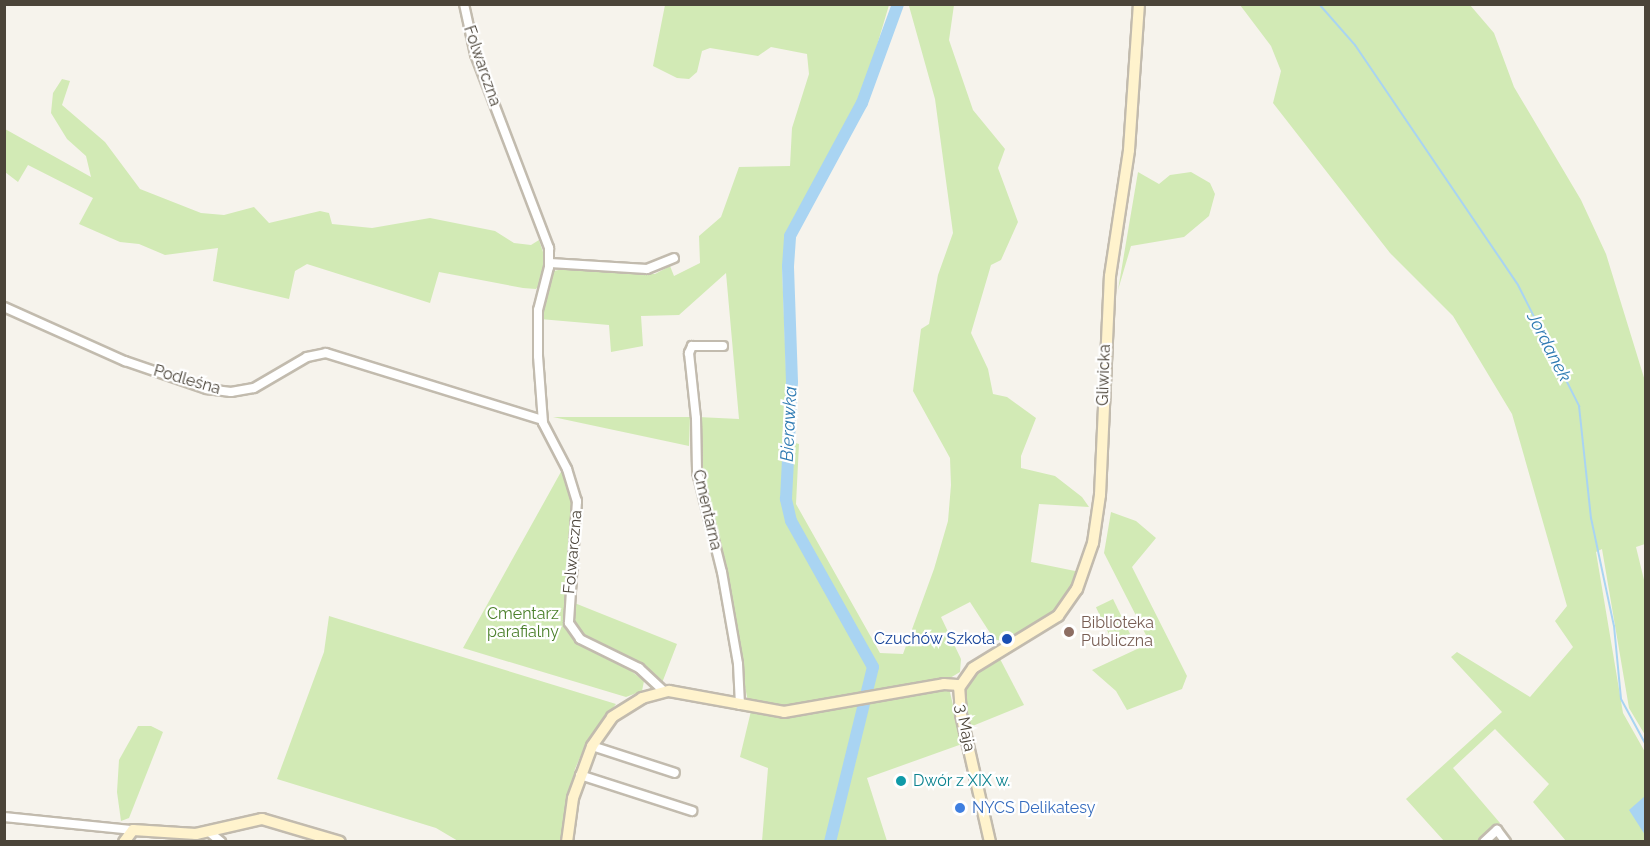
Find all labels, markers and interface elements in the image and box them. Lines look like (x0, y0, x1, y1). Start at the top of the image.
street label: Folwarczna (459, 23, 505, 109)
water label: Jordanek (1522, 309, 1576, 385)
street label: Gliwicka (1093, 344, 1115, 406)
street label: Podleśna (151, 361, 223, 399)
water label: Bierawka (776, 386, 802, 462)
street label: Cmentarna (688, 468, 726, 552)
street label: Folwarczna (560, 509, 586, 595)
park label: Cmentarz parafialny (487, 604, 559, 642)
place label: Biblioteka Publiczna (1081, 613, 1154, 651)
marker: Biblioteka Publiczna (1062, 625, 1076, 639)
place label: Czuchów Szkoła (874, 629, 995, 649)
marker: Czuchów Szkoła (1000, 632, 1014, 646)
street label: 3 Maja (951, 703, 979, 753)
place label: Dwór z XIX w. (913, 771, 1011, 791)
marker: Dwór z XIX w. (894, 774, 908, 788)
place label: NYCS Delikatesy (972, 798, 1095, 818)
marker: NYCS Delikatesy (953, 801, 967, 815)

